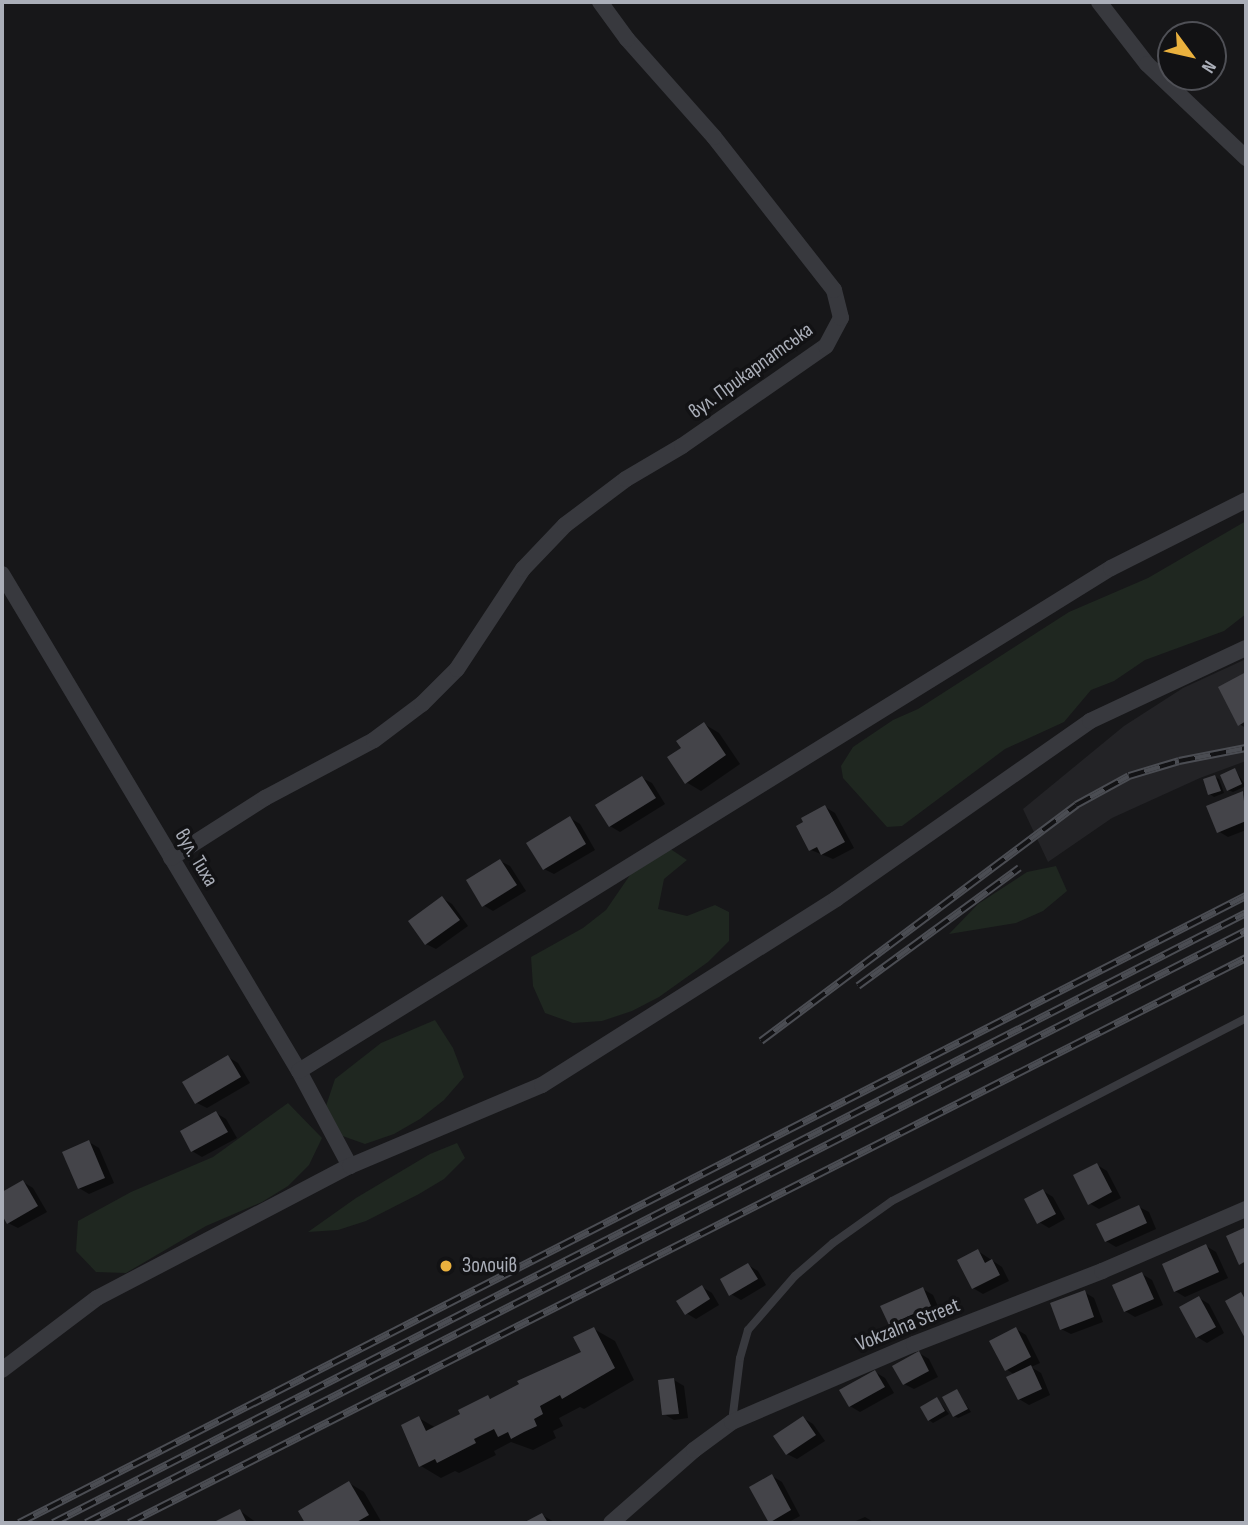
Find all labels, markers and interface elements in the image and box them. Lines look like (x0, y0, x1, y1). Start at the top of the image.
north arrow (1157, 21, 1227, 91)
text: N (1196, 56, 1221, 77)
street label: вул. Прикарпатська (684, 317, 818, 425)
street label: вул. Тиха (169, 825, 223, 891)
place label: Золочів (462, 1253, 517, 1279)
marker: Золочів (436, 1256, 456, 1276)
street label: Vokzalna Street (852, 1293, 964, 1357)

